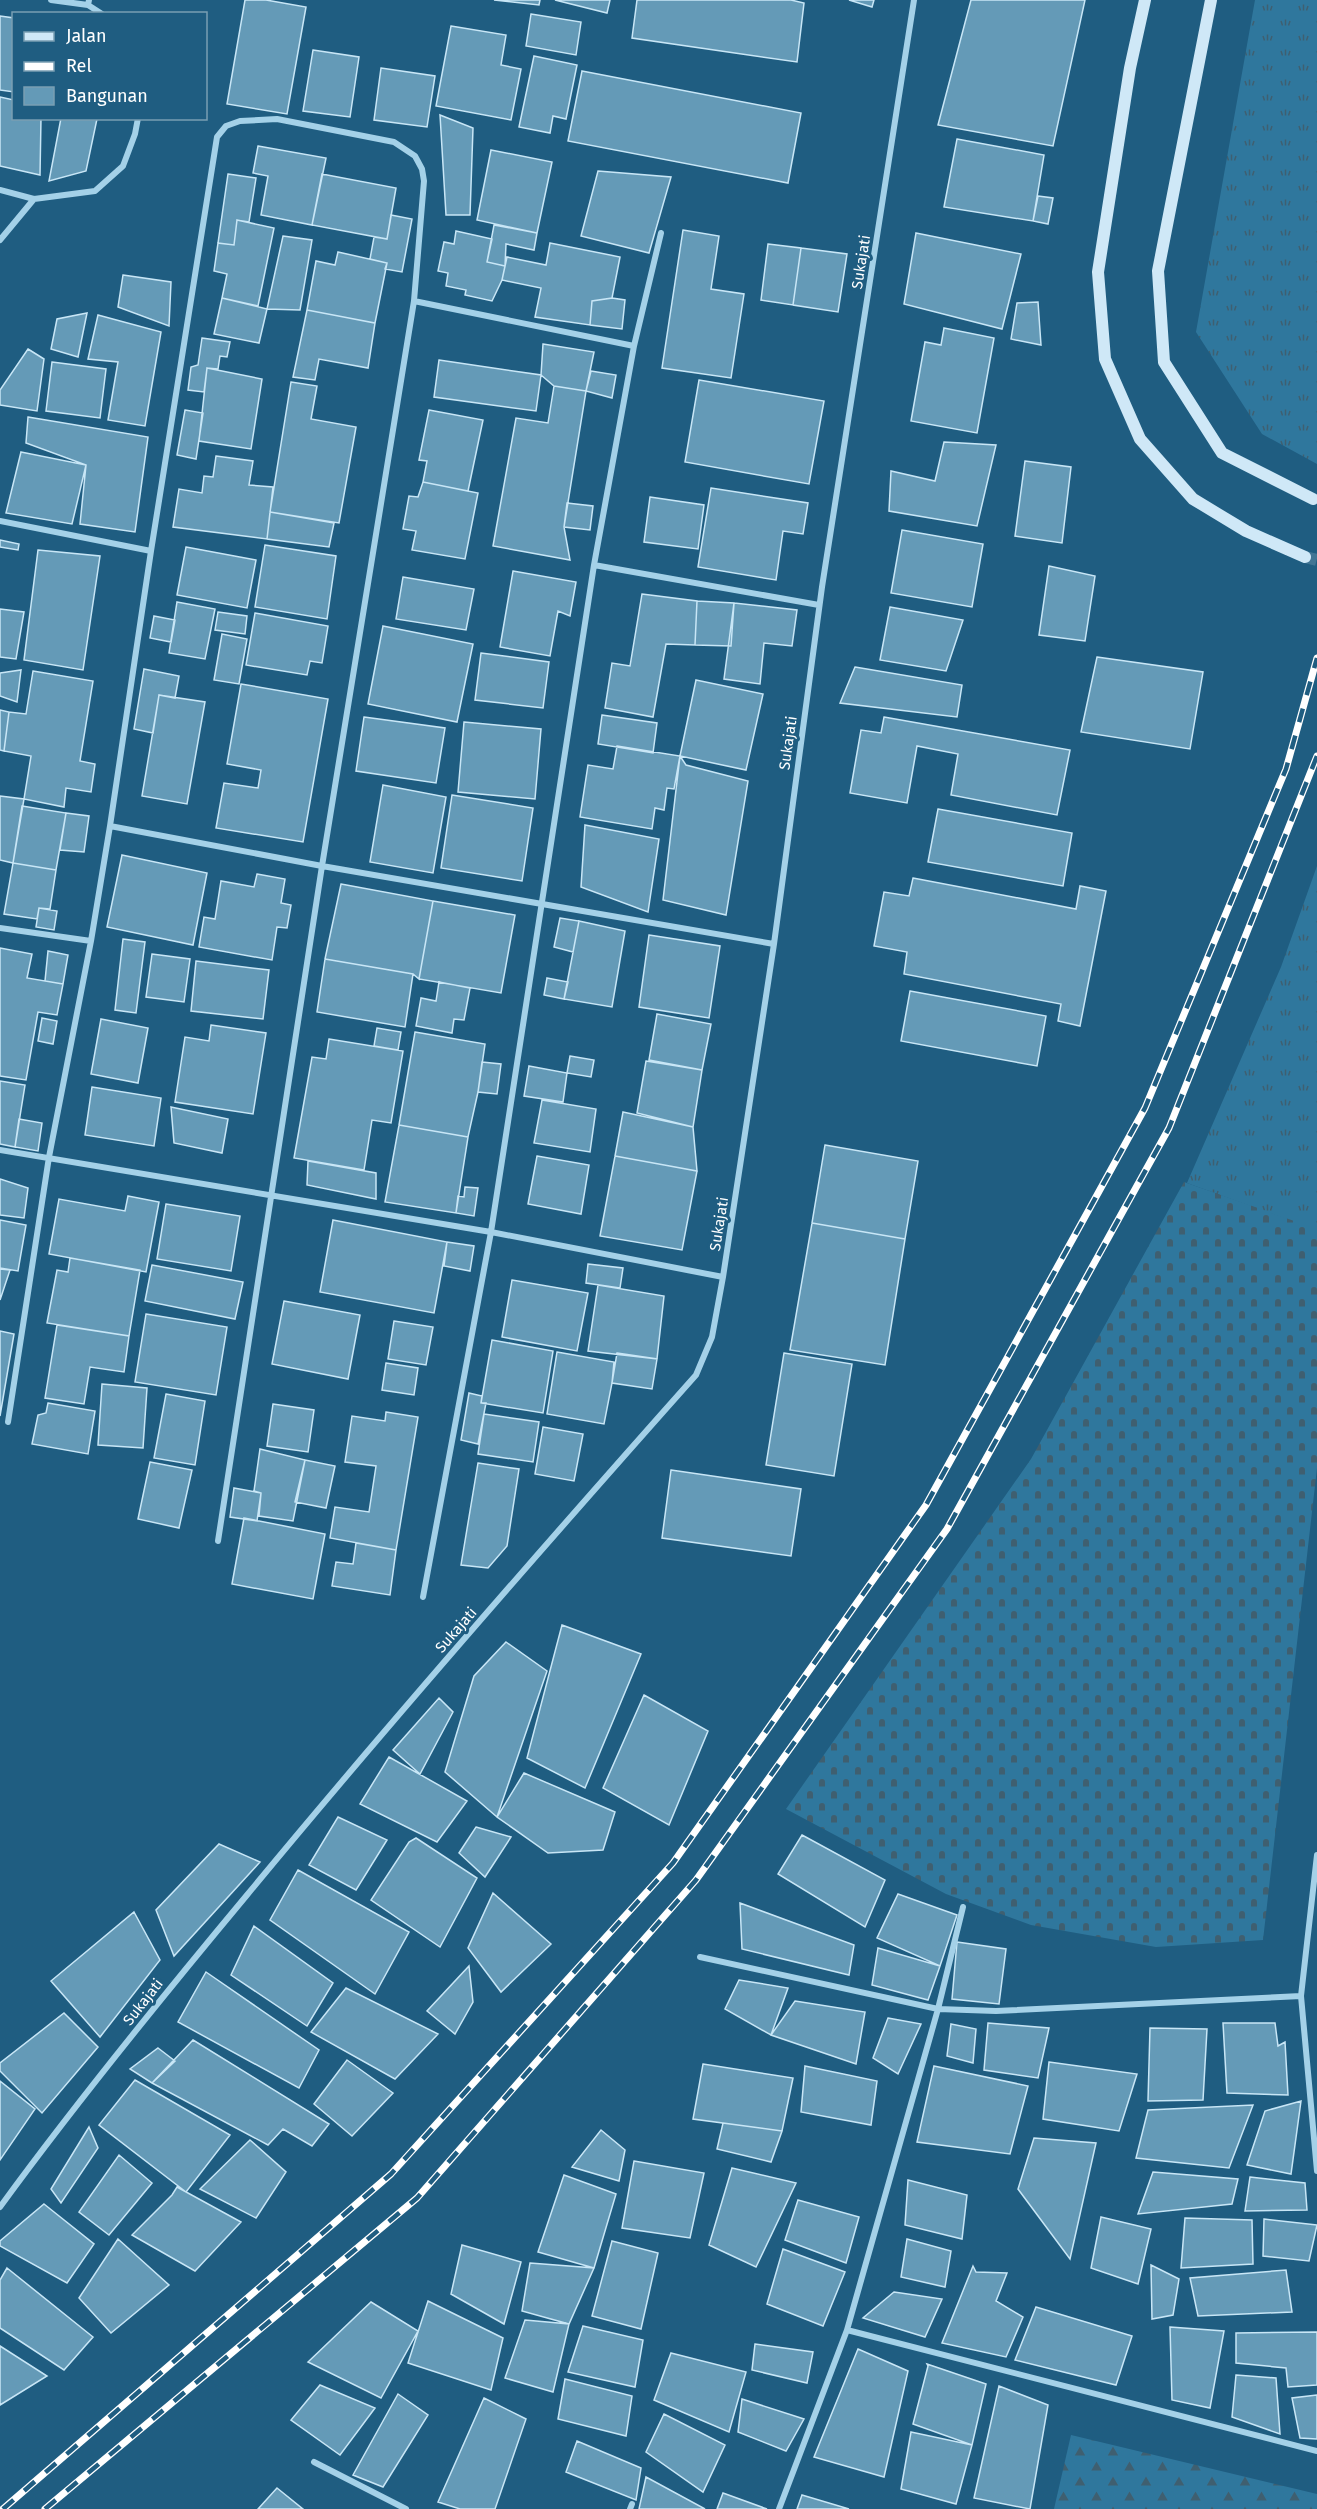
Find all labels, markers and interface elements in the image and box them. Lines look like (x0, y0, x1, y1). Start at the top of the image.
legend (12, 12, 207, 120)
text: Jalan (66, 25, 107, 47)
text: Rel (66, 55, 92, 77)
text: Bangunan (66, 85, 148, 107)
street label: Sukajati (848, 234, 874, 290)
street label: Sukajati (775, 715, 801, 771)
street label: Sukajati (706, 1196, 732, 1252)
street label: Sukajati (431, 1604, 481, 1656)
street label: Sukajati (119, 1975, 167, 2029)

